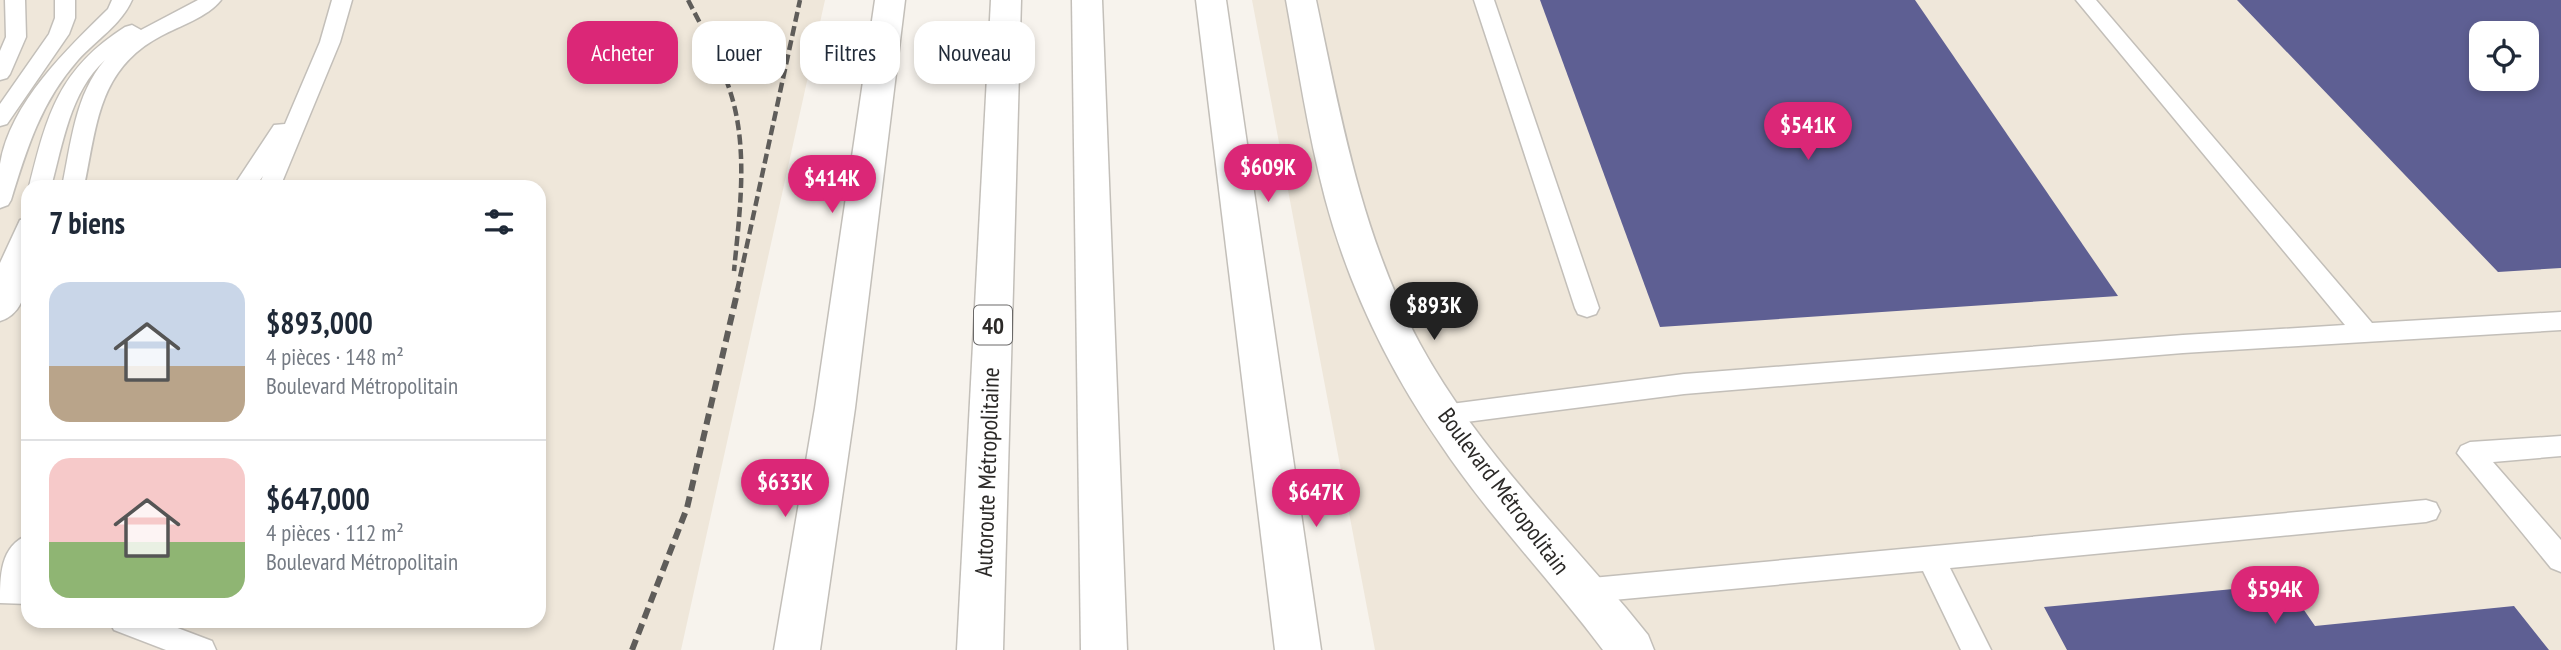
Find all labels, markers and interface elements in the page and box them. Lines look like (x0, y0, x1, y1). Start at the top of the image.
chip: Acheter (567, 21, 678, 84)
chip: Louer (692, 21, 786, 84)
chip: Filtres (800, 21, 900, 84)
chip: Nouveau (914, 21, 1035, 84)
map controls (2469, 21, 2539, 91)
button: locate (2469, 21, 2539, 91)
pin: $541K (1759, 102, 1857, 162)
text: $541K (1780, 110, 1836, 139)
pin: $609K (1219, 144, 1317, 204)
text: $609K (1240, 152, 1296, 181)
pin: $414K (783, 156, 881, 215)
text: $414K (804, 163, 860, 192)
text: 7 biens (49, 203, 125, 242)
icon: filters (480, 203, 518, 241)
pin: $893K (1385, 282, 1483, 342)
text: $893K (1406, 290, 1462, 319)
text: $893,000 (266, 303, 373, 342)
road number: 40 (974, 306, 1012, 344)
icon: home (105, 310, 189, 394)
text: 4 pièces · 148 m² (266, 342, 404, 371)
street label: Autoroute Métropolitaine (968, 367, 1006, 577)
text: Boulevard Métropolitain (266, 371, 458, 400)
street label: Boulevard Métropolitain (1431, 402, 1577, 580)
pin: $633K (736, 460, 834, 519)
text: $633K (757, 467, 813, 496)
pin: $647K (1267, 470, 1365, 529)
text: $647K (1288, 477, 1344, 506)
text: $647,000 (266, 479, 370, 518)
icon: home (105, 486, 189, 570)
text: 4 pièces · 112 m² (266, 518, 404, 547)
text: Boulevard Métropolitain (266, 547, 458, 576)
pin: $594K (2226, 566, 2324, 626)
text: $594K (2247, 574, 2303, 603)

